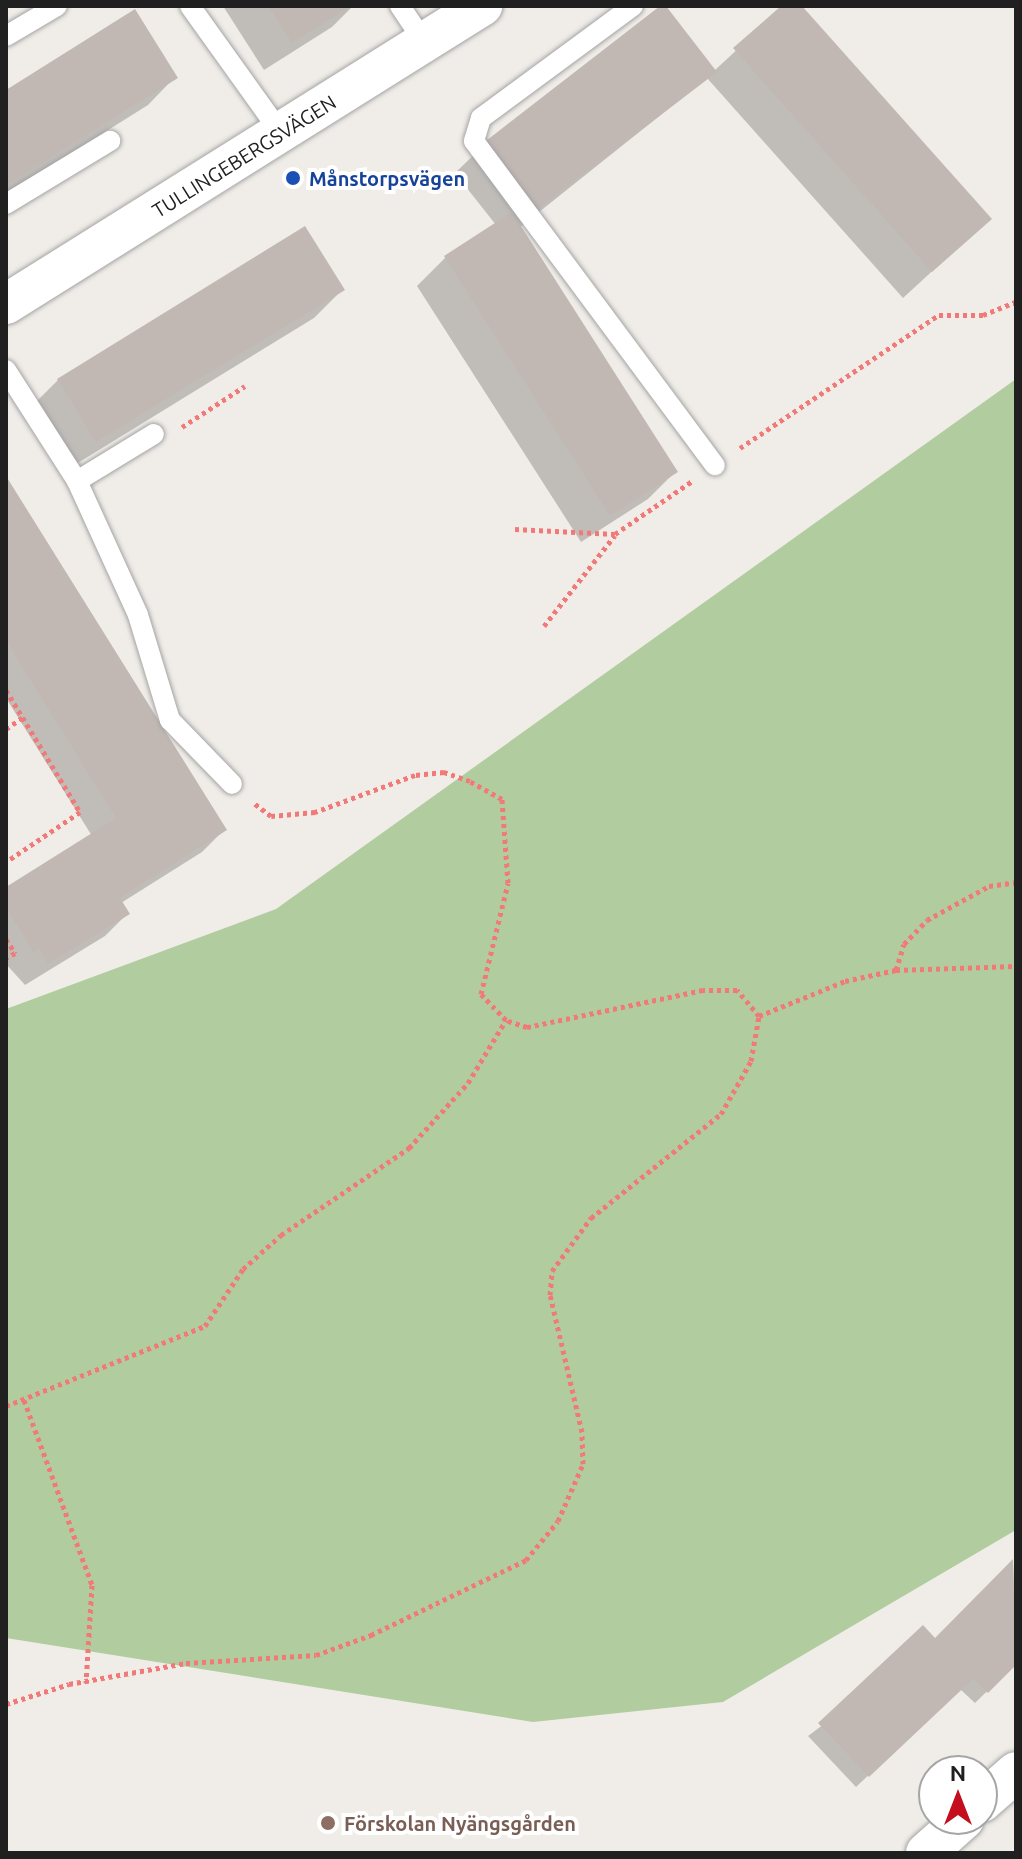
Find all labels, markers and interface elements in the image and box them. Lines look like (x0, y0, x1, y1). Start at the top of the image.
street label: TULLINGEBERGSVÄGEN (148, 90, 340, 222)
place label: Månstorpsvägen (309, 166, 465, 190)
marker: Månstorpsvägen (284, 169, 302, 187)
north arrow (918, 1755, 998, 1835)
text: N (950, 1760, 966, 1785)
place label: Förskolan Nyängsgården (344, 1811, 576, 1835)
marker: Förskolan Nyängsgården (319, 1814, 337, 1832)

